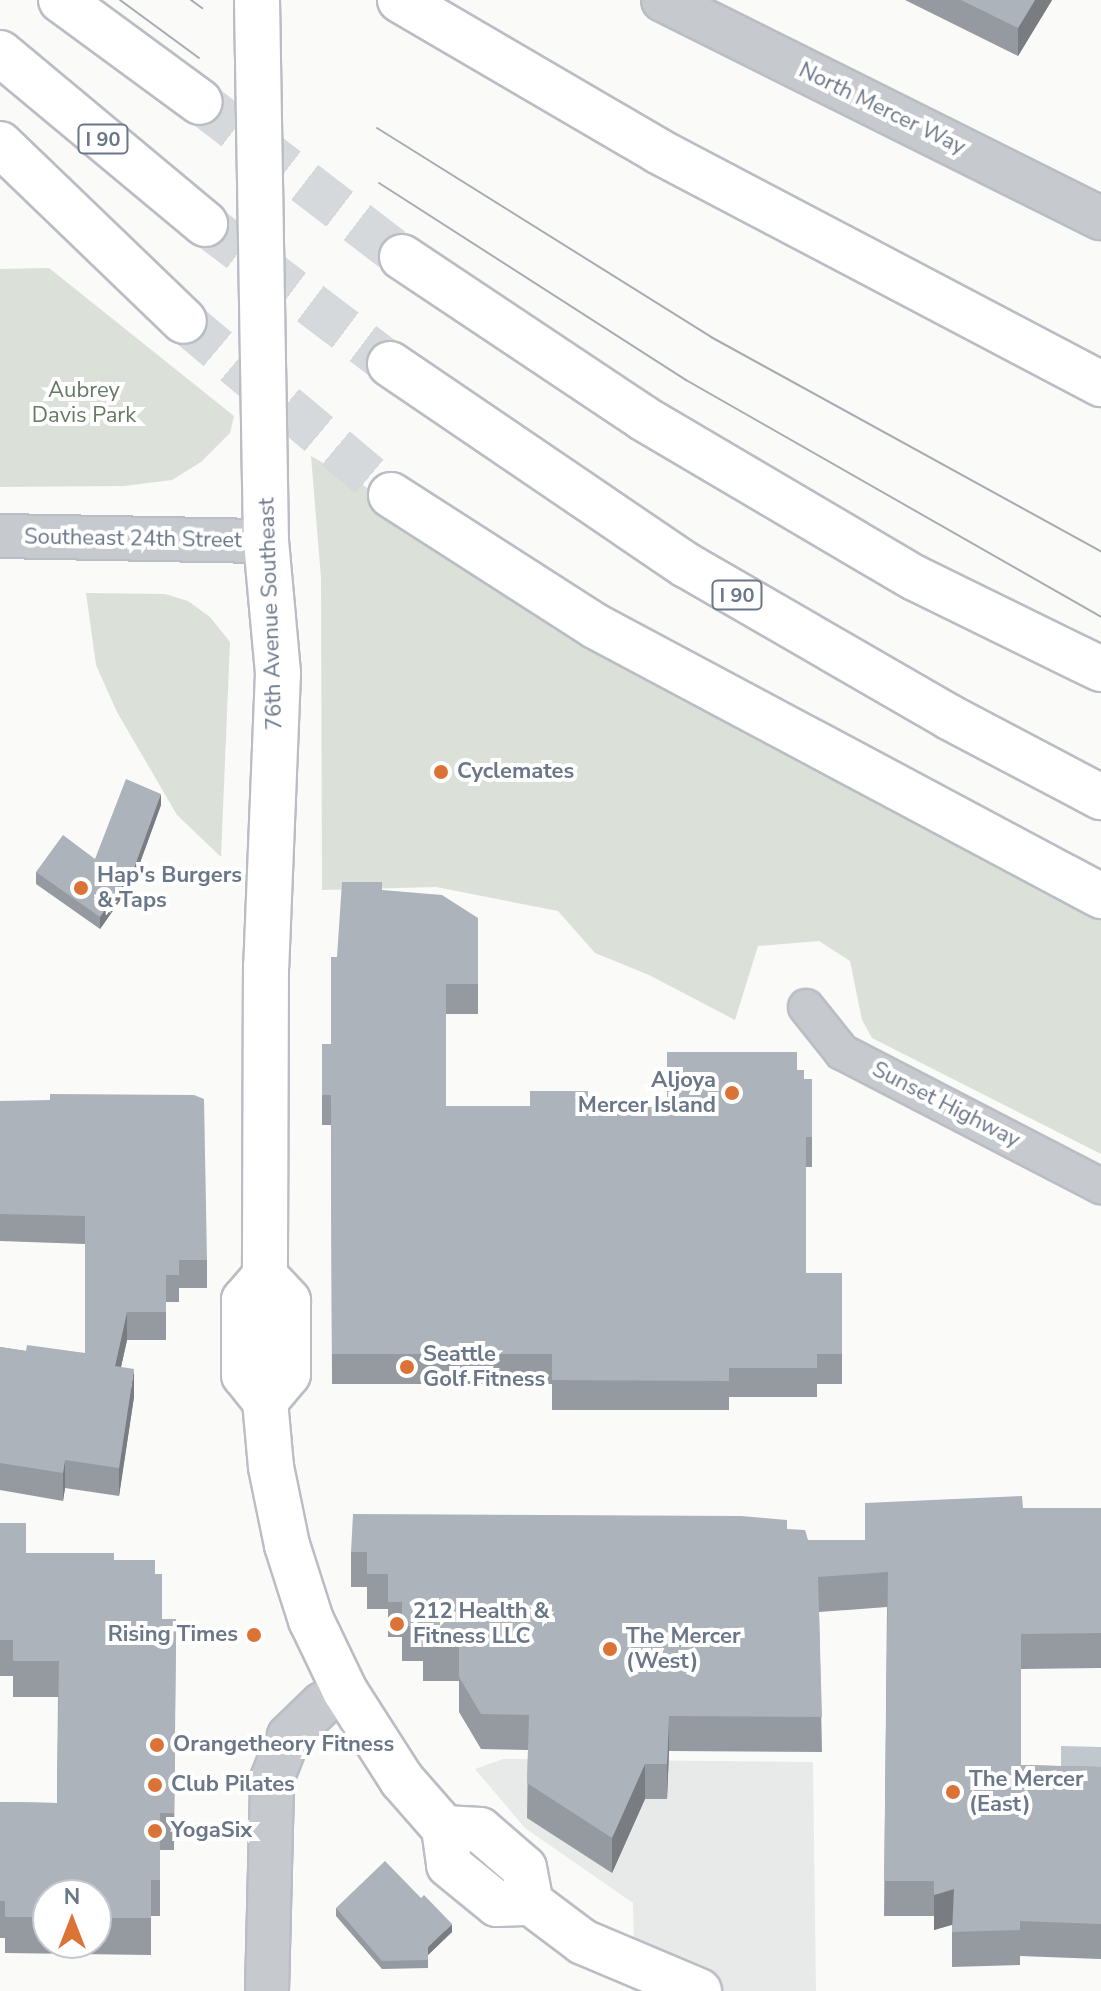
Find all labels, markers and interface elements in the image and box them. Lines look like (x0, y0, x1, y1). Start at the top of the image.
street label: North Mercer Way (794, 57, 970, 161)
road number: I 90 (77, 123, 129, 155)
park label: Aubrey Davis Park (32, 377, 136, 428)
street label: 76th Avenue Southeast (254, 497, 288, 731)
street label: Southeast 24th Street (24, 524, 242, 554)
road number: I 90 (711, 579, 763, 611)
place label: Cyclemates (457, 759, 574, 785)
marker: Cyclemates (432, 763, 450, 781)
place label: Hap's Burgers & Taps (97, 862, 242, 914)
marker: Hap's Burgers & Taps (72, 879, 90, 897)
street label: Sunset Highway (868, 1056, 1024, 1154)
place label: Aljoya Mercer Island (578, 1067, 716, 1118)
marker: Aljoya Mercer Island (723, 1084, 741, 1102)
place label: Seattle Golf Fitness (423, 1341, 545, 1392)
marker: Seattle Golf Fitness (398, 1358, 416, 1376)
place label: 212 Health & Fitness LLC (413, 1598, 549, 1650)
marker: 212 Health & Fitness LLC (388, 1615, 406, 1633)
place label: Rising Times (108, 1622, 238, 1648)
place label: The Mercer (West) (626, 1623, 741, 1674)
marker: Rising Times (245, 1626, 263, 1644)
marker: The Mercer (West) (601, 1640, 619, 1658)
place label: Orangetheory Fitness (173, 1732, 394, 1758)
marker: Orangetheory Fitness (148, 1736, 166, 1754)
place label: The Mercer (East) (969, 1766, 1084, 1818)
place label: Club Pilates (171, 1772, 295, 1798)
marker: Club Pilates (146, 1776, 164, 1794)
marker: The Mercer (East) (944, 1783, 962, 1801)
place label: YogaSix (171, 1818, 252, 1844)
marker: YogaSix (146, 1822, 164, 1840)
north arrow (32, 1879, 112, 1959)
text: N (64, 1882, 80, 1912)

